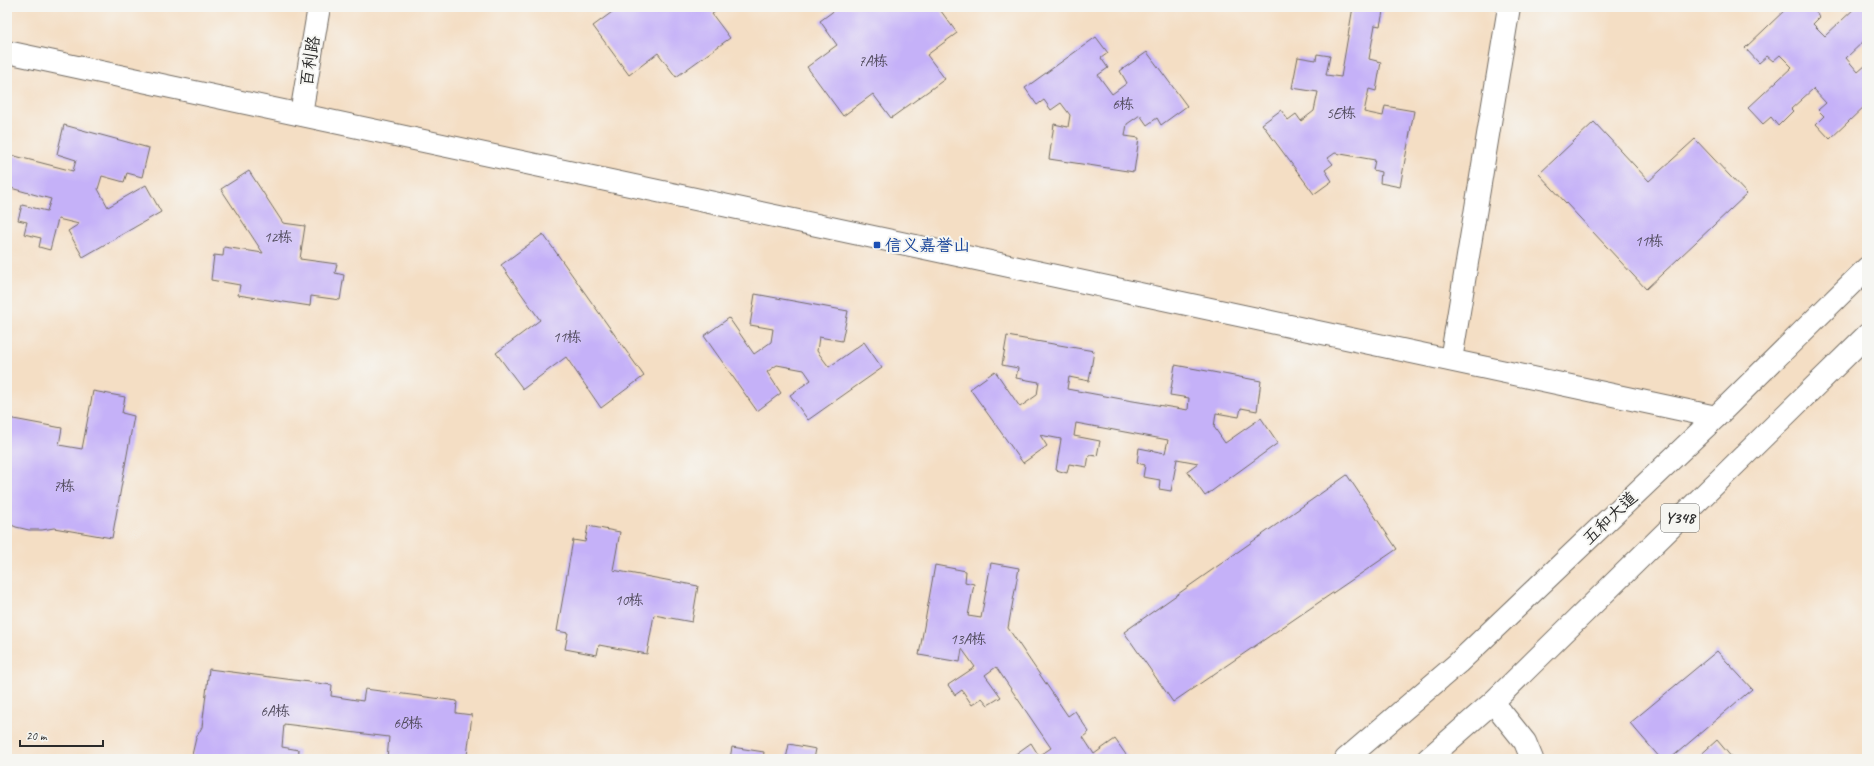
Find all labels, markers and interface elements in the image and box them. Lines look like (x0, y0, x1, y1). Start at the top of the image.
street label: 百利路 (296, 34, 324, 88)
house number: 7A栋 (858, 52, 888, 71)
house number: 6栋 (1112, 95, 1134, 114)
house number: 5E栋 (1326, 104, 1356, 123)
house number: 12栋 (264, 228, 292, 247)
house number: 11栋 (1635, 232, 1663, 251)
place label: 信义嘉誉山 (885, 235, 970, 256)
marker: 信义嘉誉山 (872, 240, 882, 250)
house number: 11栋 (553, 328, 581, 347)
house number: 7栋 (53, 477, 75, 496)
street label: 五和大道 (1578, 487, 1642, 549)
road number: Y348 (1661, 504, 1699, 532)
house number: 10栋 (615, 591, 643, 610)
house number: 13A栋 (950, 630, 986, 649)
house number: 6A栋 (260, 702, 290, 721)
house number: 6B栋 (393, 714, 423, 733)
scale bar (20, 722, 103, 748)
text: 20 m (26, 728, 48, 744)

